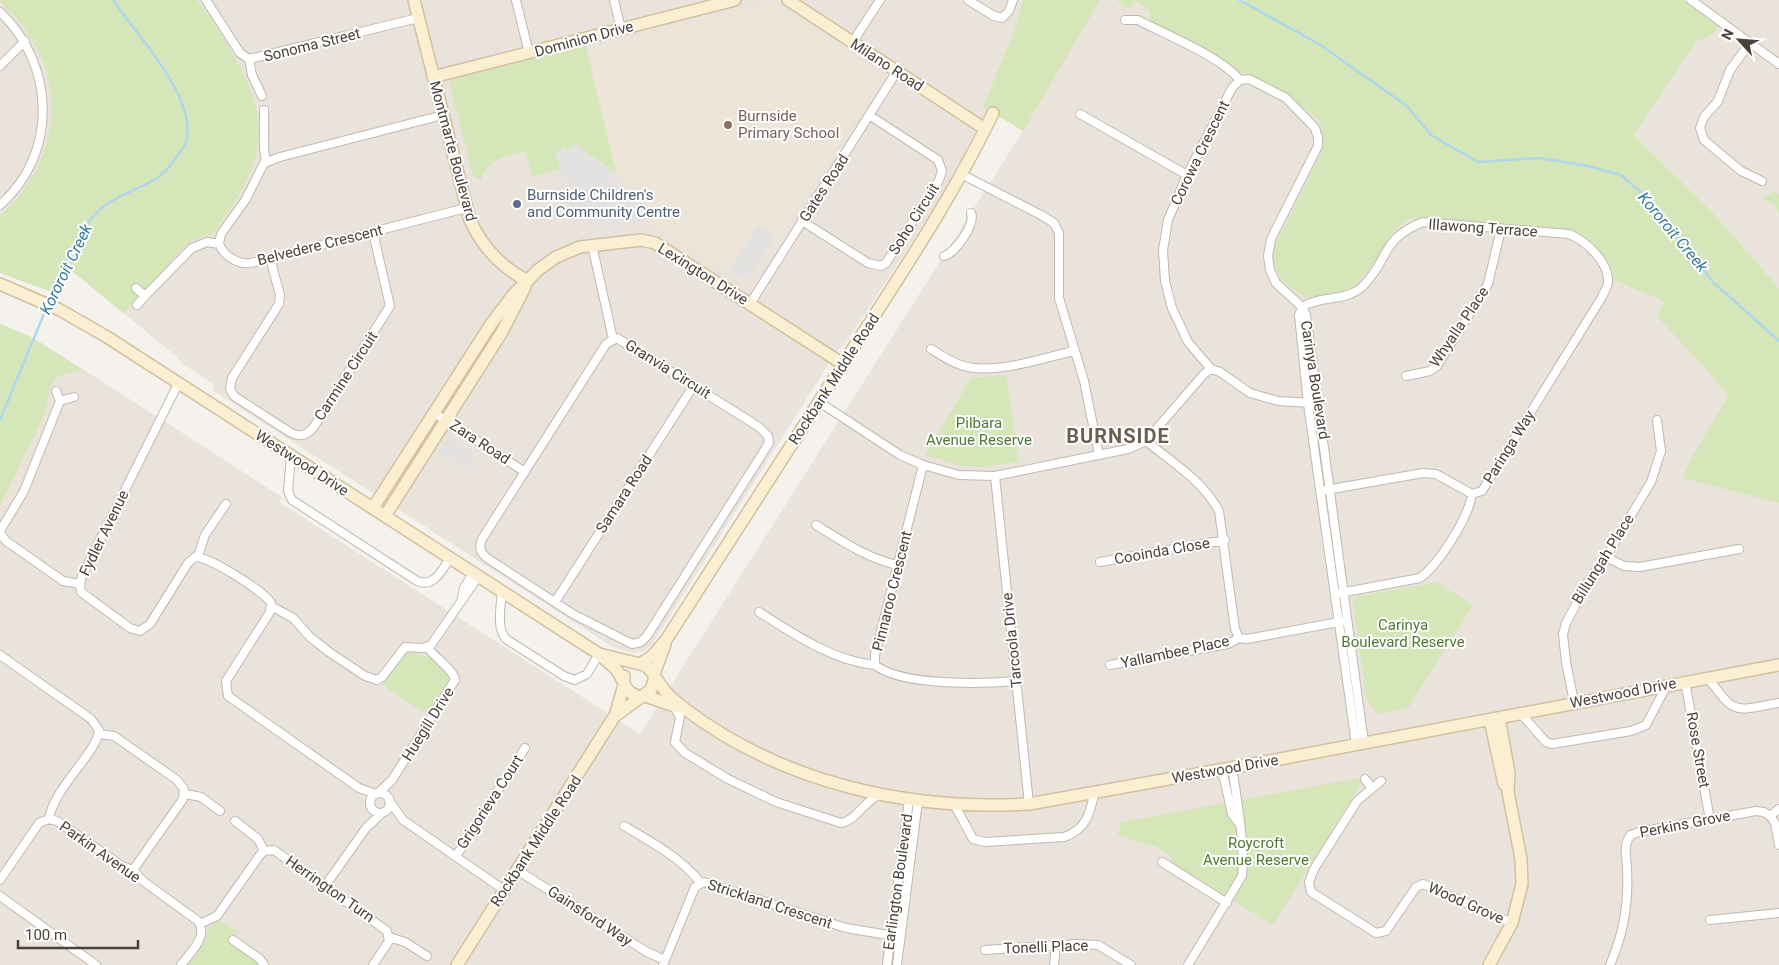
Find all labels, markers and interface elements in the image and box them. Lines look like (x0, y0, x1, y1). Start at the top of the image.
north arrow (1714, 15, 1764, 65)
street label: Dominion Drive (533, 17, 635, 61)
street label: Sonoma Street (262, 24, 362, 66)
text: N (1718, 26, 1737, 42)
street label: Milano Road (847, 35, 927, 95)
street label: Montmarte Boulevard (426, 79, 480, 223)
street label: Corowa Crescent (1167, 98, 1233, 208)
place label: Burnside Primary School (738, 107, 839, 142)
marker: Burnside Primary School (722, 119, 734, 131)
street label: Gates Road (795, 151, 853, 225)
street label: Soho Circuit (885, 180, 943, 258)
place label: Burnside Children's and Community Centre (527, 186, 680, 221)
water label: Kororoit Creek (1634, 188, 1713, 277)
marker: Burnside Children's and Community Centre (511, 198, 523, 210)
street label: Illawong Terrace (1428, 215, 1538, 241)
water label: Kororoit Creek (36, 220, 97, 317)
street label: Belvedere Crescent (255, 221, 385, 269)
street label: Lexington Drive (655, 239, 751, 309)
street label: Whyalla Place (1426, 283, 1492, 371)
street label: Rockbank Middle Road (785, 310, 883, 448)
street label: Carinya Boulevard (1297, 319, 1333, 441)
street label: Carmine Circuit (310, 328, 382, 424)
street label: Granvia Circuit (622, 336, 714, 402)
street label: Paringa Way (1479, 407, 1539, 487)
park label: Pilbara Avenue Reserve (926, 414, 1032, 449)
street label: Zara Road (446, 416, 514, 468)
district label: BURNSIDE (1066, 424, 1170, 448)
street label: Westwood Drive (252, 426, 352, 500)
street label: Samara Road (592, 452, 656, 536)
street label: Fydler Avenue (76, 487, 132, 579)
street label: Billungah Place (1568, 511, 1638, 607)
street label: Pinnaroo Crescent (868, 529, 916, 653)
street label: Cooinda Close (1113, 534, 1211, 568)
street label: Tarcoola Drive (998, 592, 1026, 688)
park label: Carinya Boulevard Reserve (1341, 616, 1465, 651)
street label: Yallambee Place (1119, 632, 1231, 672)
street label: Westwood Drive (1568, 674, 1678, 712)
street label: Huegill Drive (398, 684, 458, 764)
street label: Rose Street (1682, 711, 1714, 789)
street label: Westwood Drive (1170, 751, 1280, 787)
street label: Grigorieva Court (453, 752, 527, 852)
street label: Rockbank Middle Road (487, 772, 585, 910)
street label: Perkins Grove (1638, 806, 1732, 842)
street label: Earlington Boulevard (880, 813, 916, 951)
street label: Parkin Avenue (56, 817, 144, 887)
park label: Roycroft Avenue Reserve (1203, 834, 1309, 869)
street label: Herrington Turn (282, 852, 378, 926)
street label: Strickland Crescent (706, 875, 835, 933)
street label: Wood Grove (1425, 878, 1507, 928)
street label: Gainsford Way (544, 882, 636, 950)
scale bar (18, 918, 138, 950)
text: 100 m (25, 926, 67, 944)
street label: Tonelli Place (1003, 937, 1089, 957)

